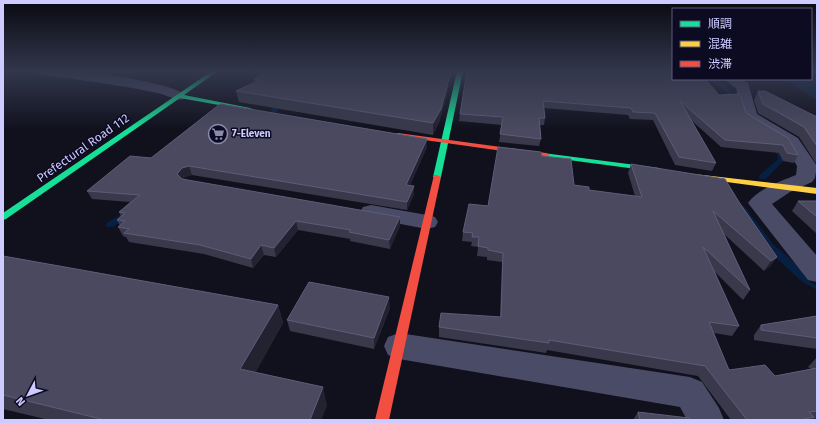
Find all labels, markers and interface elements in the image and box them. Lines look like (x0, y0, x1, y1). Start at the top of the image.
legend (672, 8, 812, 80)
text: 順調 (708, 17, 732, 31)
text: 混雑 (708, 37, 732, 51)
text: 渋滞 (708, 57, 732, 71)
street label: Prefectural Road 112 (34, 111, 132, 185)
supermarket icon: 7-Eleven (207, 123, 229, 145)
place label: 7-Eleven (232, 128, 271, 140)
north arrow (8, 375, 48, 415)
text: N (14, 394, 28, 408)

